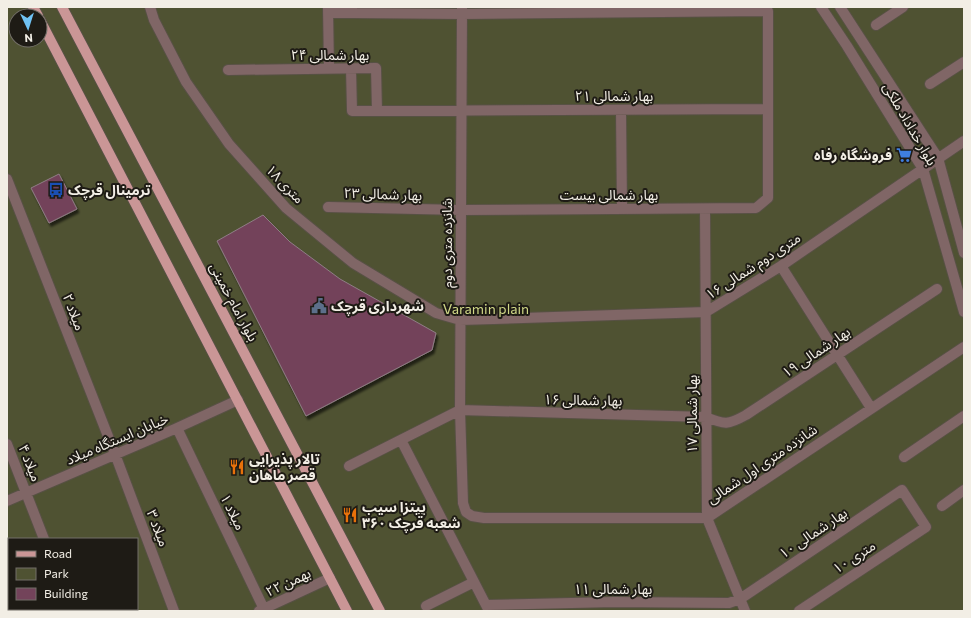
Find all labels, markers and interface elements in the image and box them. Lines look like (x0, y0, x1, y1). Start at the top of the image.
north arrow (8, 8, 48, 48)
text: N (24, 32, 33, 45)
street label: بهار شمالی ۲۴ (291, 46, 370, 64)
street label: بلوار خداداد ملکی (879, 79, 941, 169)
street label: بهار شمالی ۲۱ (575, 87, 654, 105)
place label: فروشگاه رفاه (814, 146, 892, 164)
supermarket icon: فروشگاه رفاه (895, 146, 913, 164)
street label: ۱۸ متری (262, 161, 308, 207)
bus stop icon: ترمینال قرچک (47, 181, 65, 199)
place label: ترمینال قرچک (68, 181, 150, 200)
street label: بهار شمالی ۲۳ (343, 184, 423, 204)
street label: بهار شمالی بیست (560, 186, 659, 204)
street label: شانزده متری دوم (438, 198, 458, 288)
street label: ۱۶ متری دوم شمالی (702, 229, 805, 305)
street label: بلوار امام خمینی (204, 260, 262, 346)
street label: میلاد ۲ (60, 291, 89, 333)
public building icon: شهرداری قرچک (310, 297, 328, 315)
place label: شهرداری قرچک (331, 297, 424, 316)
park label: Varamin plain (443, 300, 529, 317)
street label: بهار شمالی ۱۹ (778, 322, 854, 381)
street label: بهار شمالی ۱۷ (683, 374, 701, 453)
street label: بهار شمالی ۱۶ (544, 390, 623, 410)
street label: خیابان ایستگاه میلاد (63, 409, 171, 469)
street label: شانزده متری اول شمالی (703, 420, 821, 508)
street label: میلاد ۴ (15, 442, 46, 484)
place label: تالار پذیرایی قصر ماهان (249, 450, 320, 484)
restaurant icon: تالار پذیرایی قصر ماهان (228, 458, 246, 476)
street label: میلاد ۱ (217, 491, 249, 533)
place label: پیتزا سیب ۳۶۰ شعبه قرچک (362, 498, 461, 533)
street label: بهار شمالی ۱۰ (775, 503, 851, 562)
restaurant icon: پیتزا سیب ۳۶۰ شعبه قرچک (341, 506, 359, 524)
street label: میلاد ۳ (144, 507, 173, 549)
street label: ۱۰ متری (829, 537, 879, 577)
legend (8, 538, 138, 610)
text: Road (44, 546, 72, 560)
street label: ۲۲ بهمن (262, 564, 314, 600)
text: Park (44, 566, 70, 580)
street label: بهار شمالی ۱۱ (574, 580, 653, 598)
text: Building (44, 586, 88, 600)

